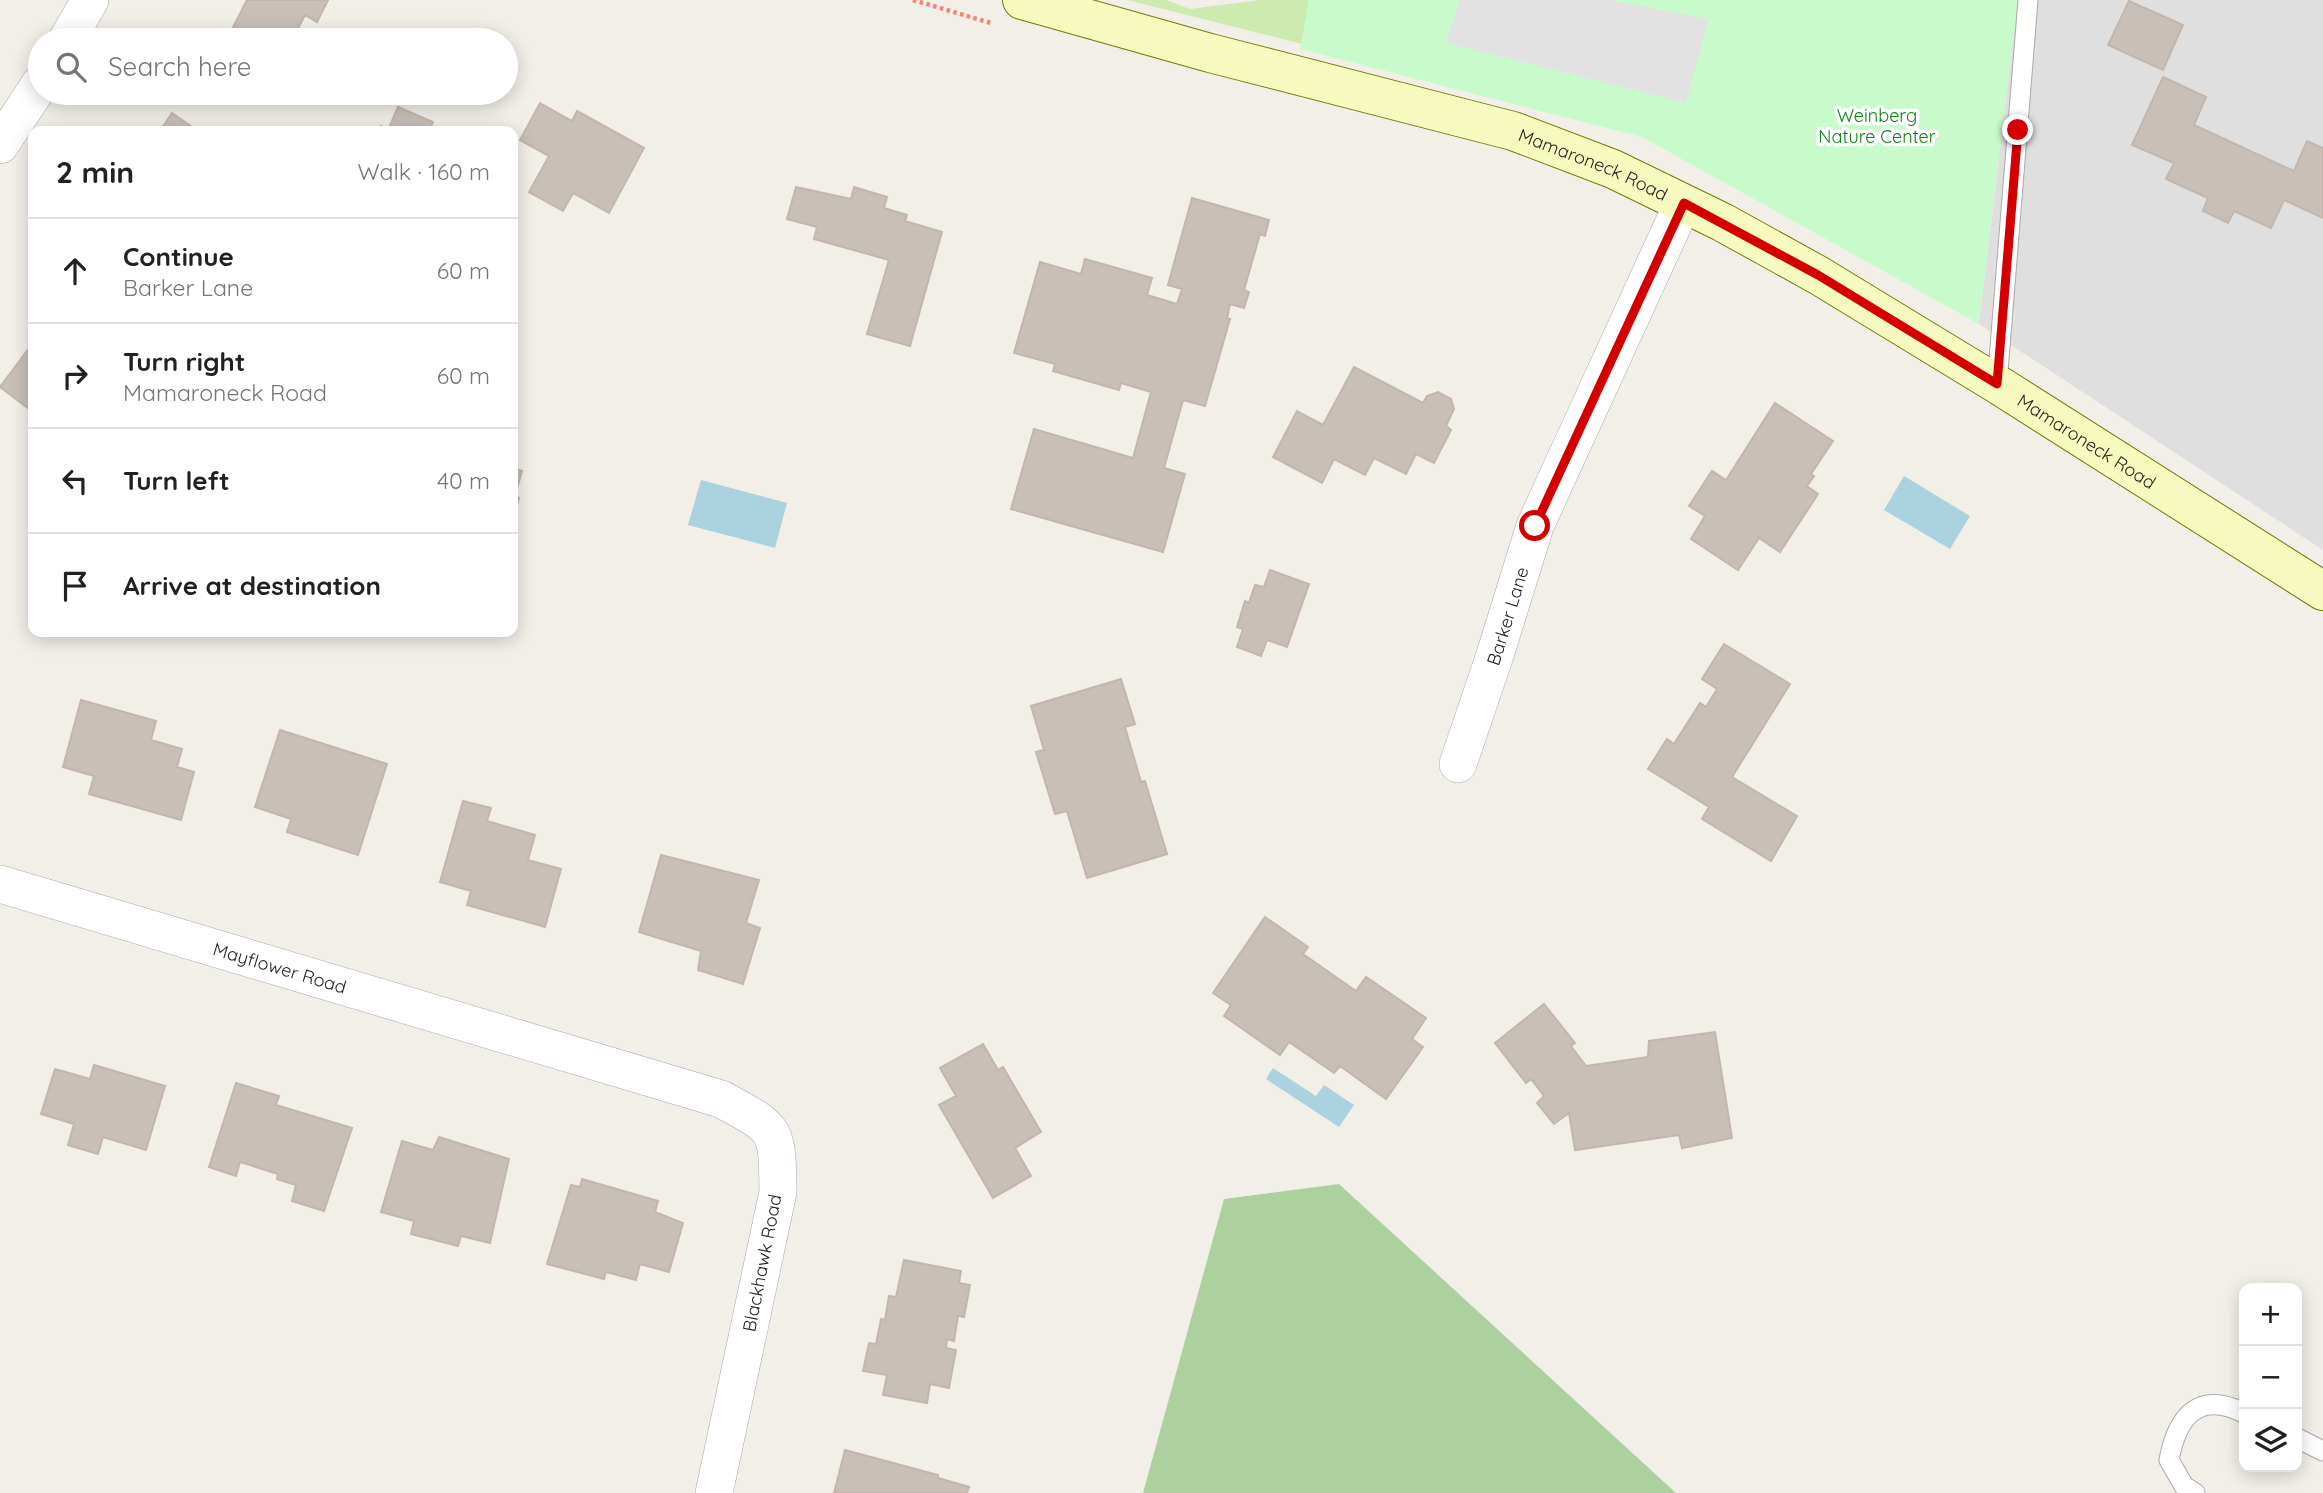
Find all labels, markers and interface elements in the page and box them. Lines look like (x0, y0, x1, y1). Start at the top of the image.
search box (28, 28, 518, 105)
icon: search (52, 48, 90, 86)
text: Search here (108, 50, 252, 83)
park label: Weinberg Nature Center (1818, 104, 1936, 148)
route end (2002, 114, 2033, 145)
street label: Mamaroneck Road (1515, 123, 1672, 205)
text: 2 min (56, 153, 134, 191)
text: Walk · 160 m (358, 157, 490, 186)
text: Continue (123, 240, 234, 273)
icon: ahead (56, 252, 94, 290)
text: 60 m (437, 256, 490, 285)
text: Barker Lane (123, 273, 253, 302)
text: Turn right (123, 345, 245, 378)
icon: right (56, 357, 94, 395)
text: 60 m (437, 361, 490, 390)
text: Mamaroneck Road (123, 378, 327, 407)
street label: Mamaroneck Road (2013, 388, 2160, 494)
icon: left (56, 462, 94, 500)
text: Turn left (123, 464, 230, 497)
text: 40 m (437, 466, 490, 495)
route start (1519, 510, 1550, 541)
street label: Barker Lane (1481, 564, 1533, 668)
icon: arrive (56, 567, 94, 605)
text: Arrive at destination (123, 569, 381, 602)
street label: Mayflower Road (211, 937, 349, 998)
street label: Blackhawk Road (737, 1192, 787, 1334)
map controls (2239, 1283, 2302, 1472)
button: + (2239, 1283, 2302, 1346)
button: − (2239, 1346, 2302, 1409)
button: layers (2239, 1409, 2302, 1472)

